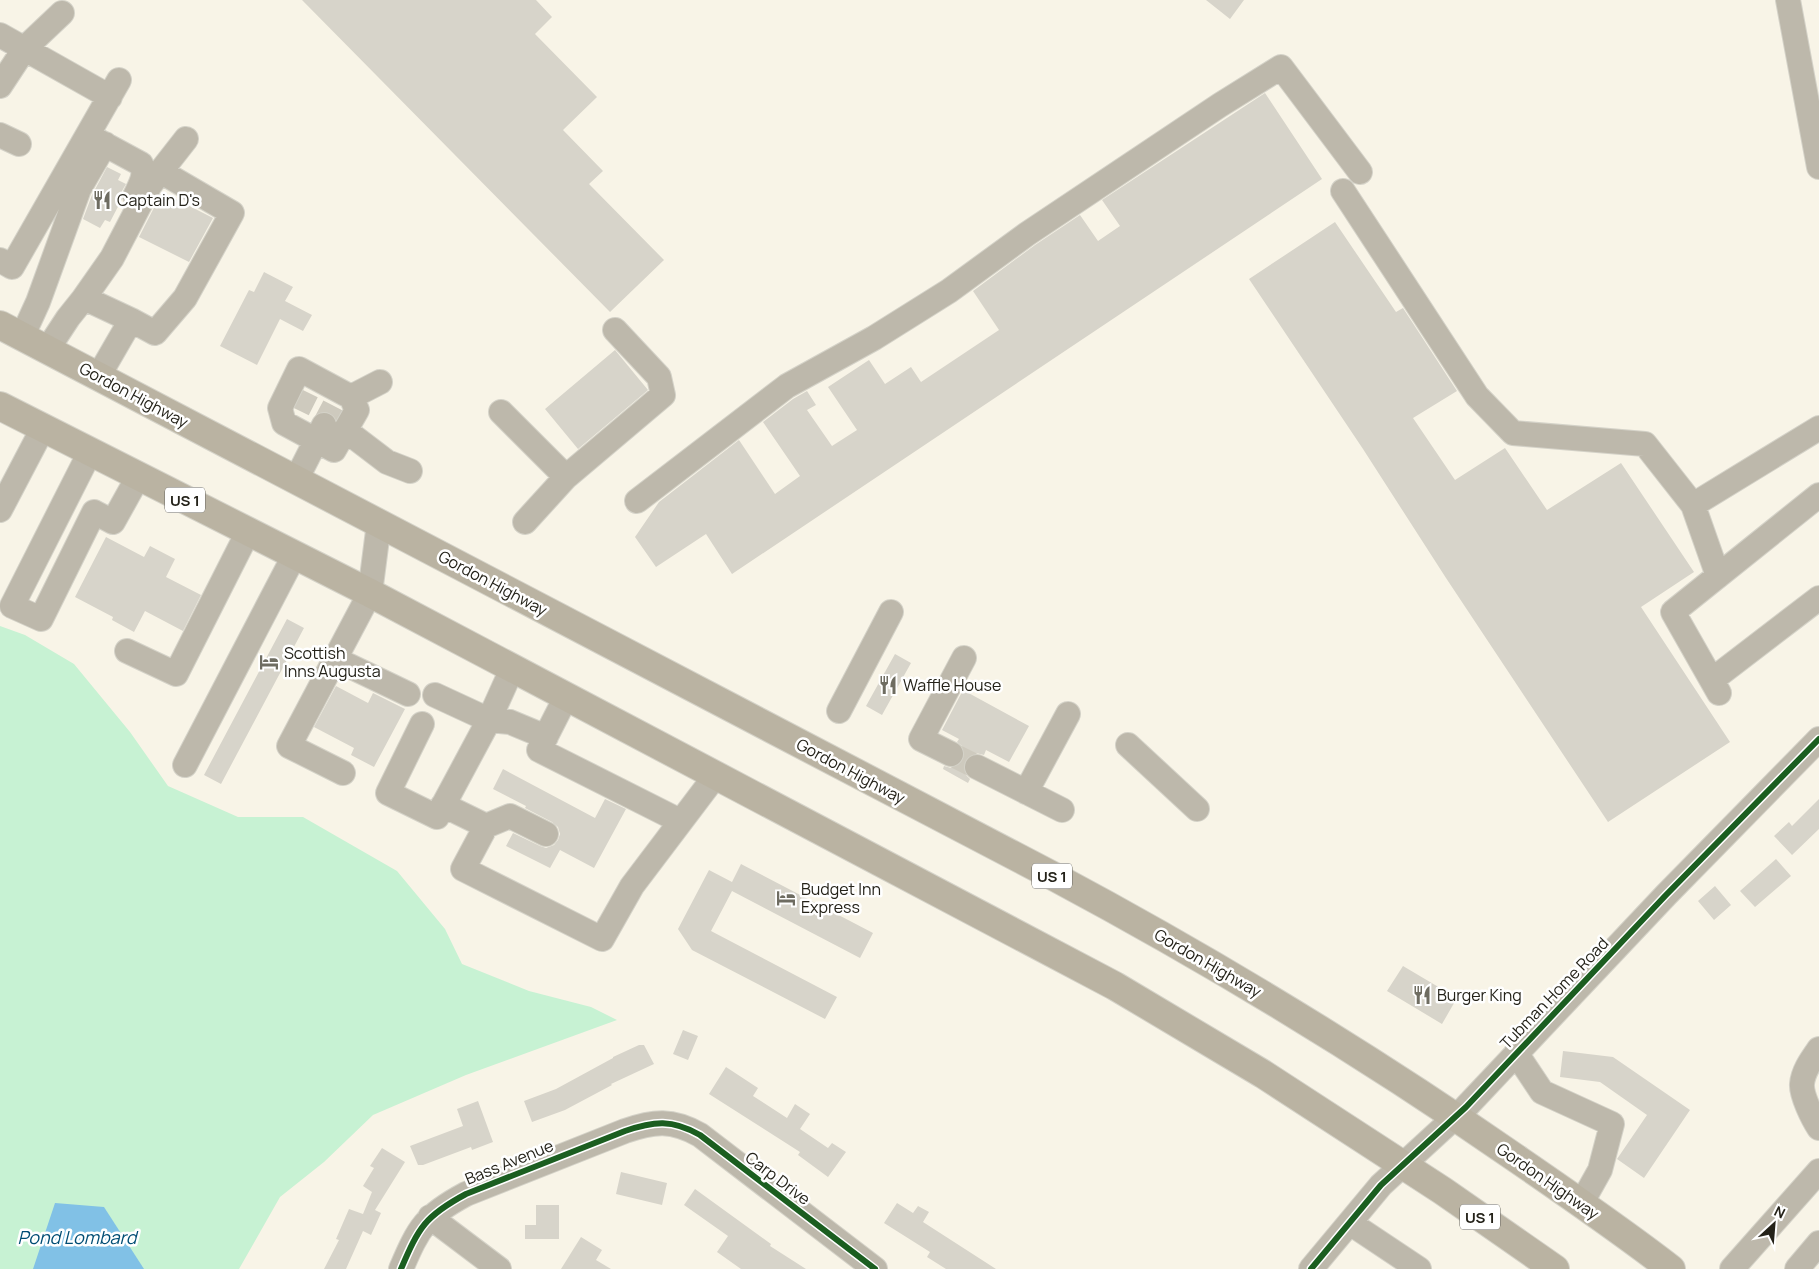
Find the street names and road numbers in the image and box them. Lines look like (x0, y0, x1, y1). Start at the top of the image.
street label: Gordon Highway (76, 357, 193, 433)
road number: US 1 (165, 488, 205, 512)
street label: Gordon Highway (435, 545, 552, 621)
street label: Gordon Highway (793, 733, 910, 809)
road number: US 1 (1032, 864, 1072, 888)
street label: Gordon Highway (1150, 923, 1266, 1003)
street label: Tubman Home Road (1495, 932, 1613, 1054)
street label: Bass Avenue (462, 1134, 556, 1190)
street label: Gordon Highway (1492, 1137, 1604, 1225)
street label: Carp Drive (741, 1146, 815, 1210)
road number: US 1 (1460, 1204, 1500, 1230)

